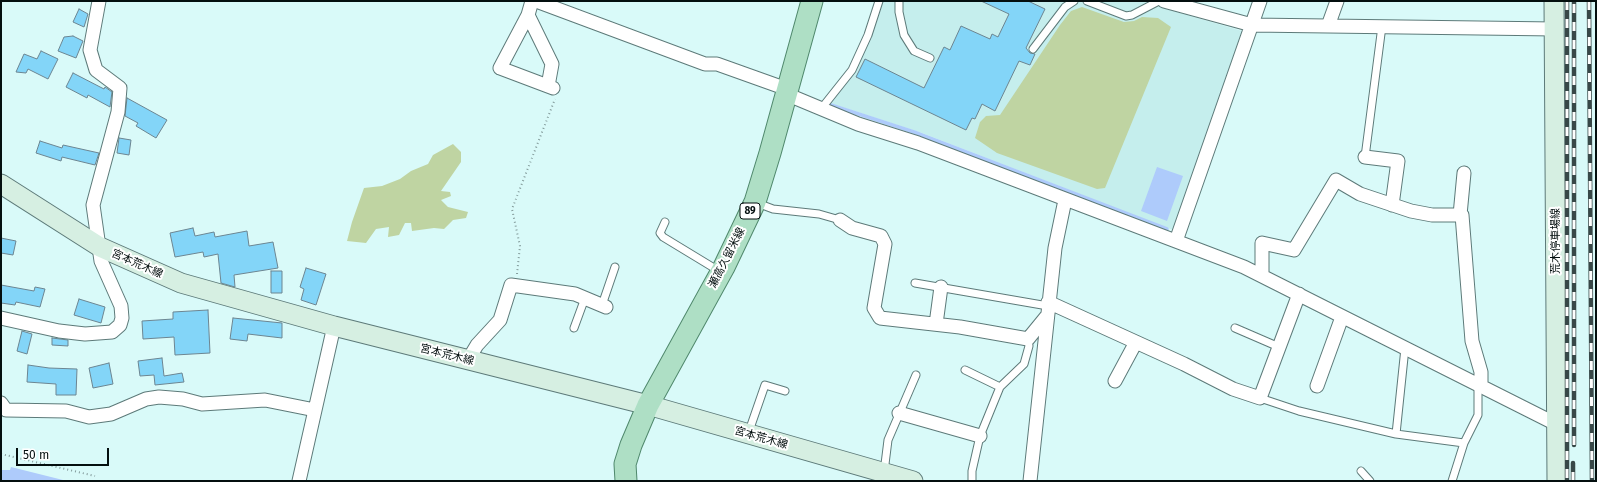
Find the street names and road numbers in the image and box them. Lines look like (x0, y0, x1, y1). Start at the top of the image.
road number: 89 (740, 203, 760, 219)
street label: 荒木停車場線 (1549, 208, 1563, 274)
street label: 瀬高久留米線 (706, 226, 748, 290)
street label: 宮本荒木線 (109, 247, 165, 281)
street label: 宮本荒木線 (419, 342, 475, 368)
street label: 宮本荒木線 (733, 424, 789, 452)

